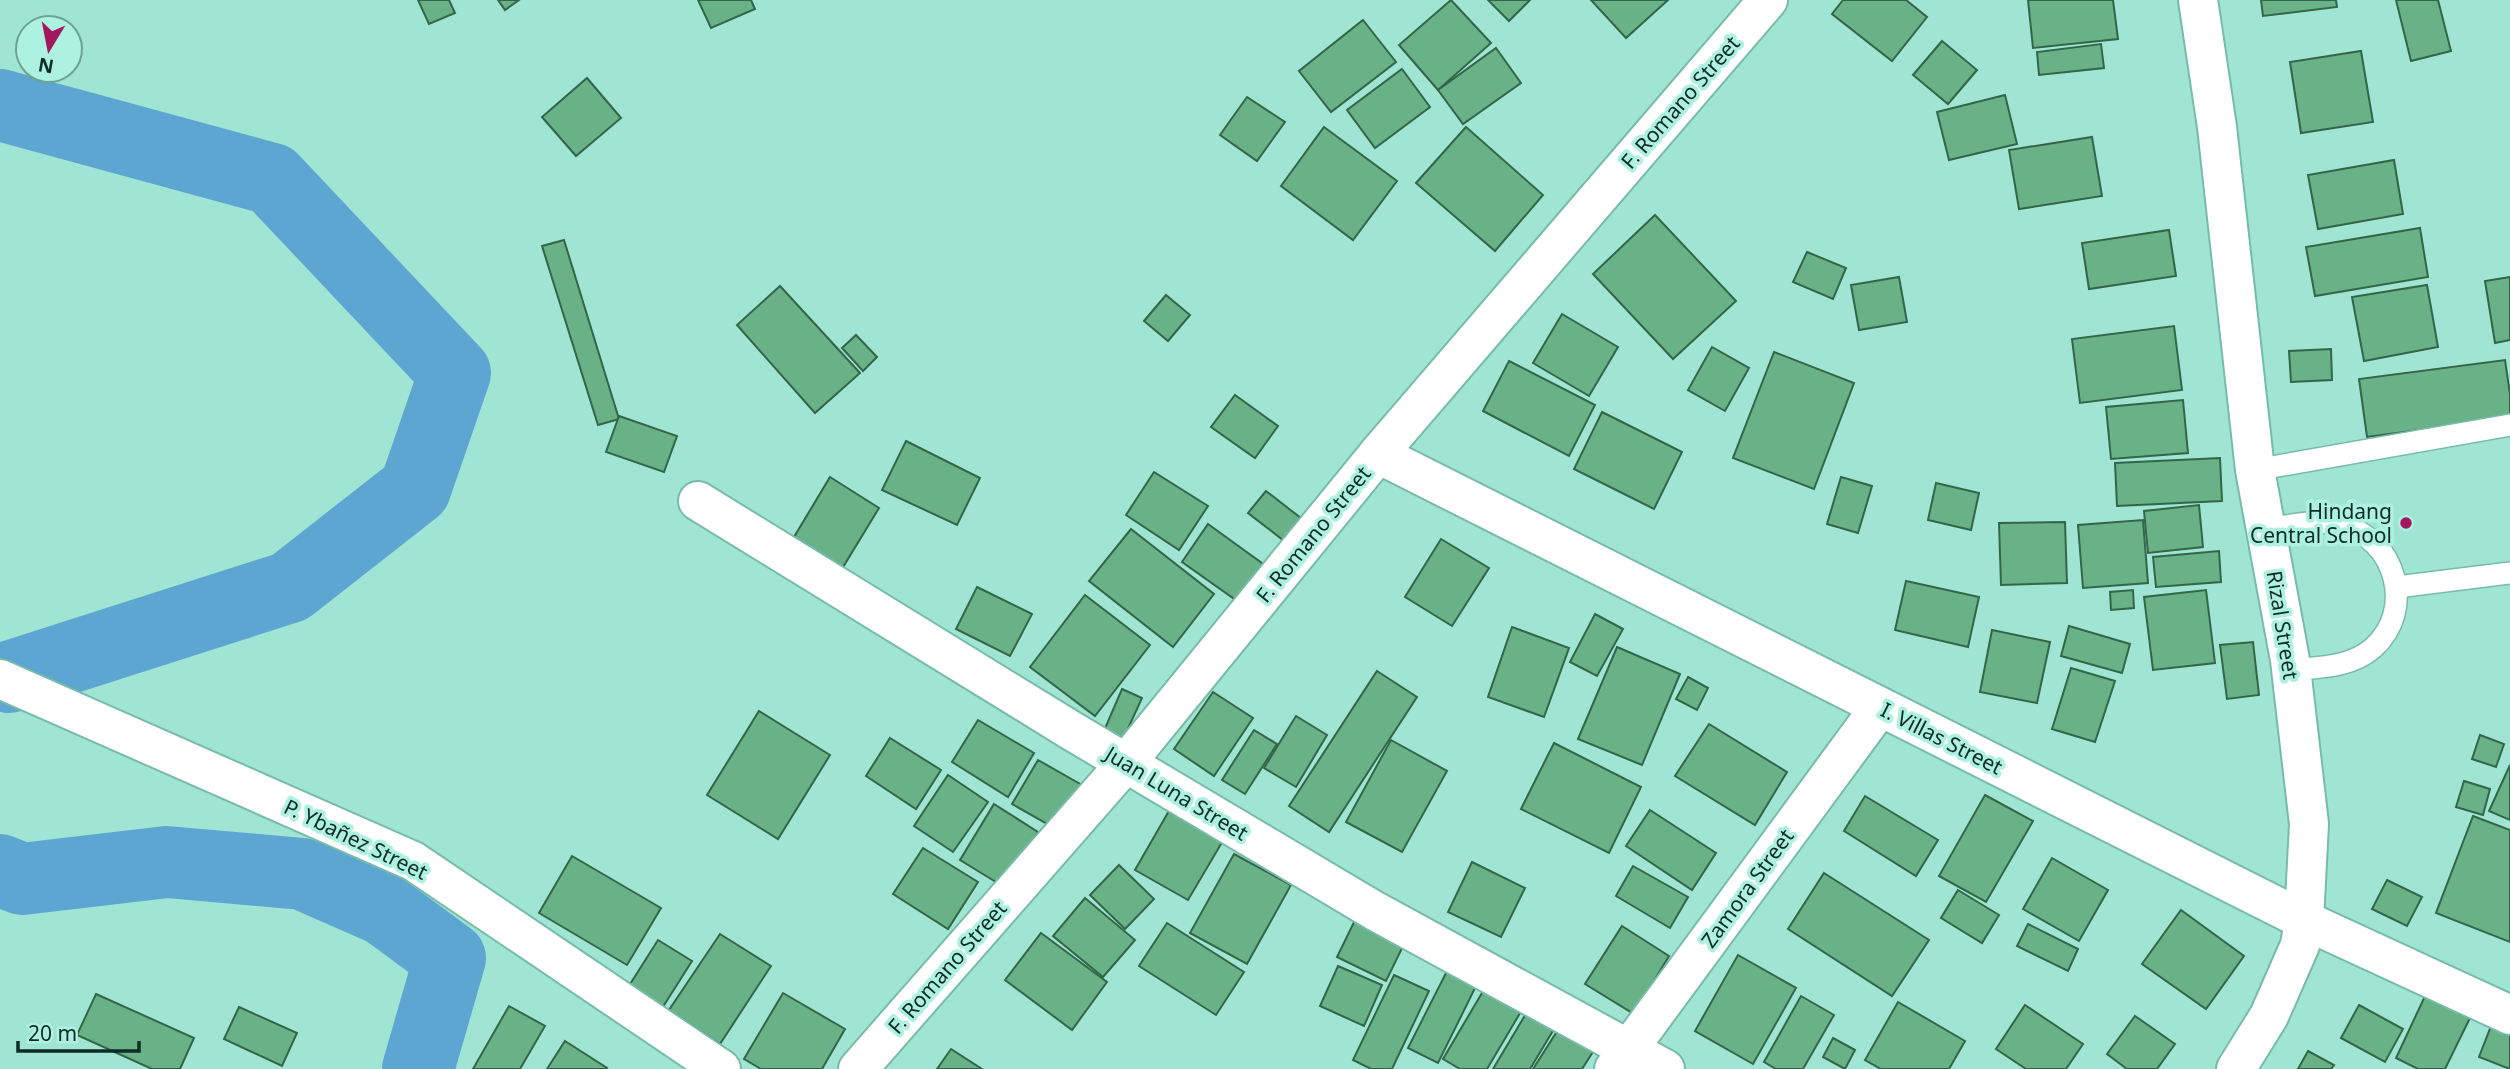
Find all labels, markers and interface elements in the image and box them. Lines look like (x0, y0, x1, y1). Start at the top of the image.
north arrow (14, 14, 84, 84)
street label: F. Romano Street (1614, 29, 1746, 174)
text: N (36, 52, 56, 80)
street label: F. Romano Street (1249, 460, 1377, 608)
place label: Hindang Central School (2250, 497, 2392, 549)
marker: Hindang Central School (2398, 515, 2414, 531)
street label: Rizal Street (2261, 569, 2305, 682)
street label: I. Villas Street (1876, 695, 2008, 781)
street label: Juan Luna Street (1099, 738, 1254, 847)
street label: P. Ybañez Street (280, 792, 433, 886)
street label: Zamora Street (1694, 823, 1800, 953)
street label: F. Romano Street (881, 894, 1013, 1039)
scale bar (18, 1010, 138, 1054)
text: 20 m (28, 1019, 77, 1047)

